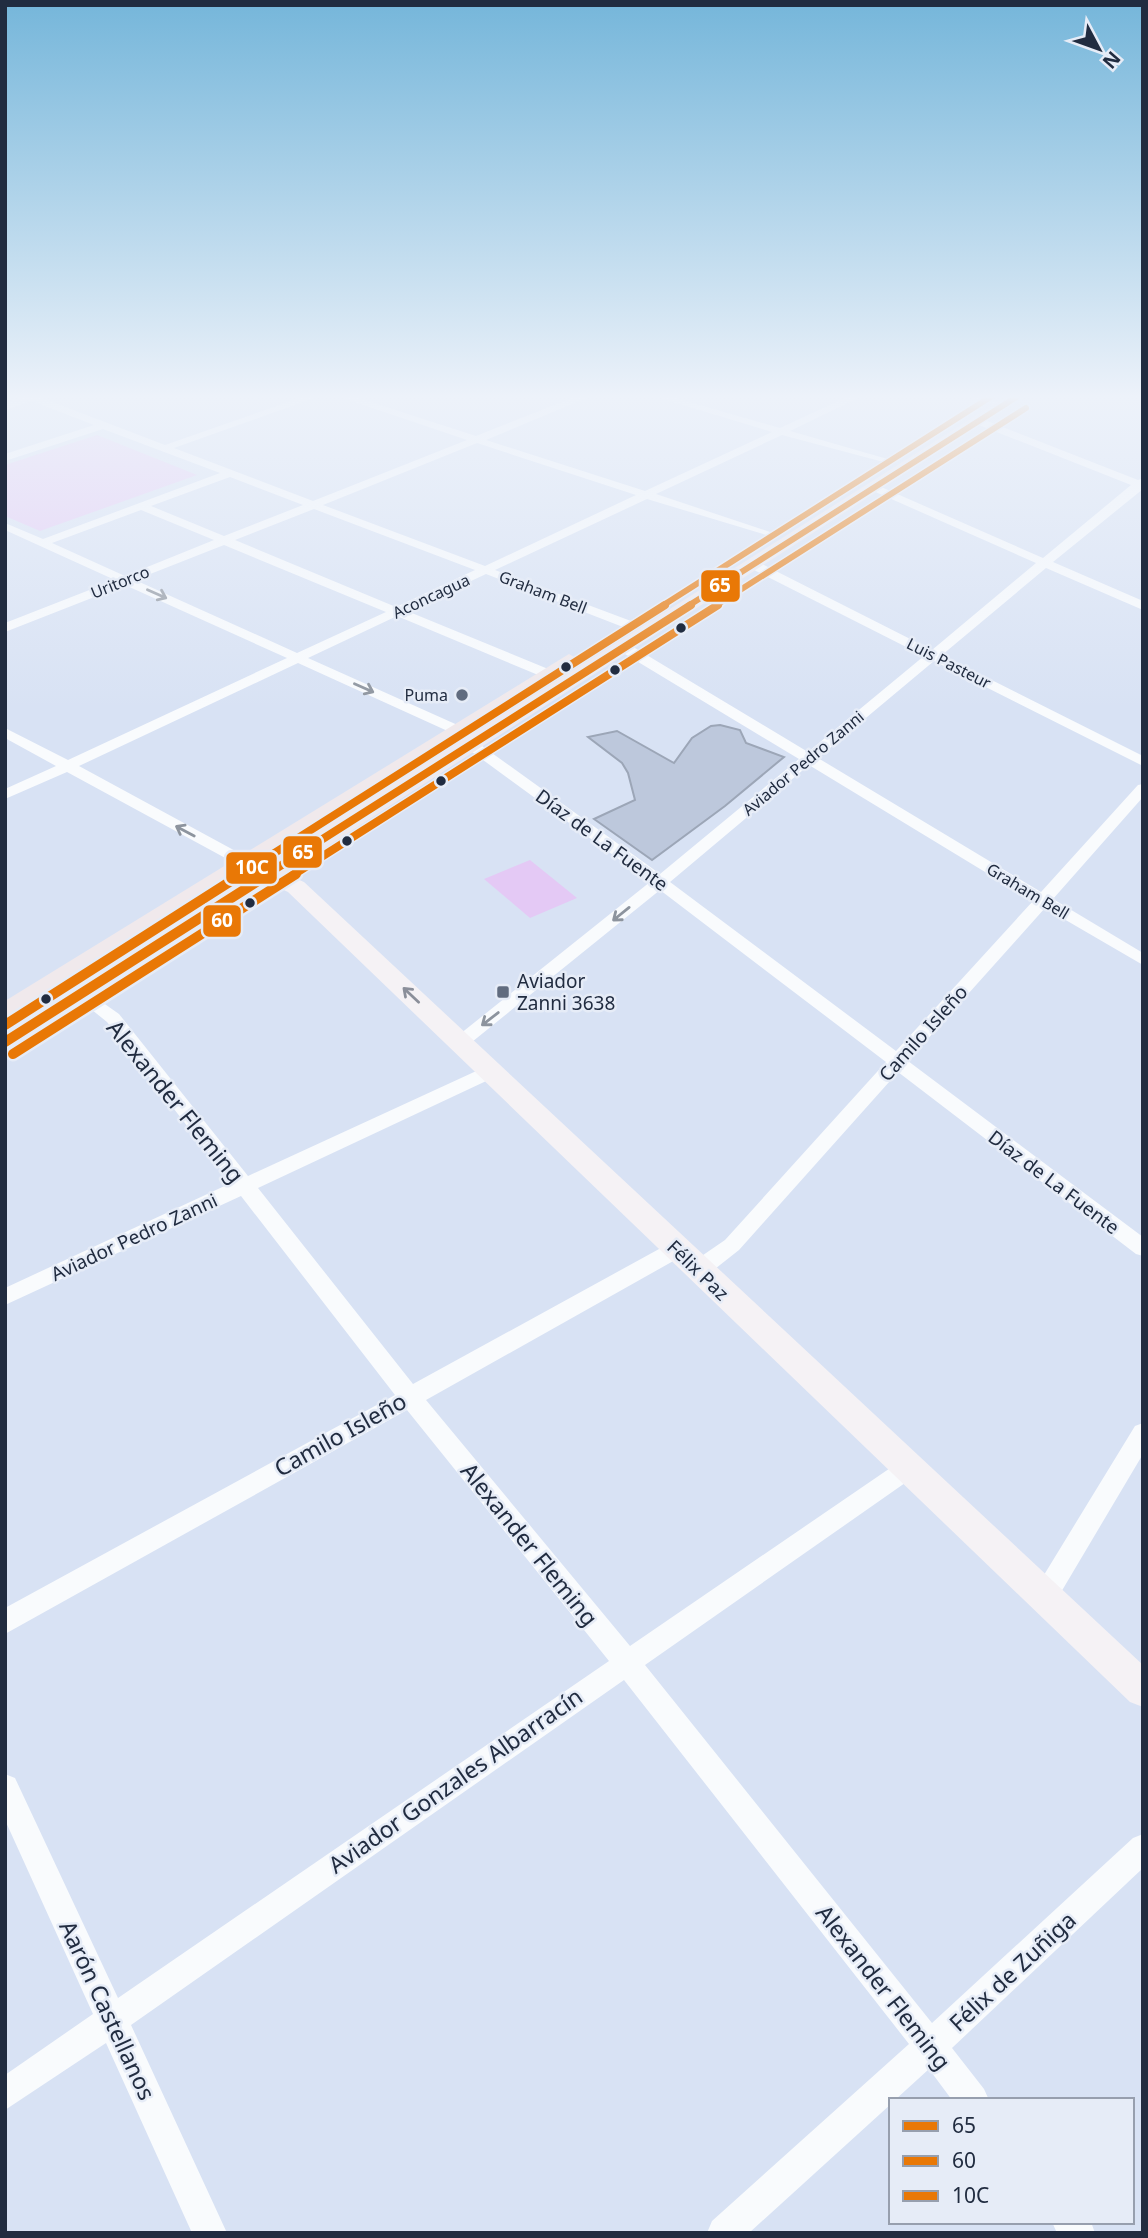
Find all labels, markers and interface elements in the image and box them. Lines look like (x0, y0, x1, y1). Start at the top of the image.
north arrow (1064, 14, 1134, 84)
text: N (1097, 46, 1127, 75)
street label: Uritorco (87, 560, 153, 604)
street label: Graham Bell (496, 565, 590, 619)
street label: Aconcagua (389, 569, 473, 623)
line badge: 65 (700, 569, 741, 603)
text: 65 (709, 572, 731, 598)
one-way arrow (146, 588, 167, 601)
unlabelled marker (674, 621, 688, 635)
street label: Luis Pasteur (903, 632, 995, 694)
unlabelled marker (559, 660, 573, 674)
unlabelled marker (608, 663, 622, 677)
one-way arrow (353, 682, 374, 695)
place label: Puma (404, 684, 448, 706)
marker: Puma (454, 687, 470, 703)
street label: Aviador Pedro Zanni (738, 706, 868, 820)
unlabelled marker (434, 774, 448, 788)
street label: Díaz de La Fuente (531, 783, 673, 897)
one-way arrow (176, 824, 196, 838)
unlabelled marker (340, 834, 354, 848)
line badge: 65 (282, 835, 323, 869)
text: 65 (292, 839, 314, 865)
line badge: 10C (225, 851, 278, 885)
text: 10C (235, 854, 269, 880)
street label: Graham Bell (983, 858, 1073, 924)
unlabelled marker (243, 896, 257, 910)
line badge: 60 (202, 904, 242, 938)
one-way arrow (612, 906, 630, 921)
text: 60 (211, 907, 233, 933)
place label: Aviador Zanni 3638 (517, 968, 615, 1016)
street label: Camilo Isleño (873, 979, 973, 1087)
marker: Aviador Zanni 3638 (495, 984, 511, 1000)
one-way arrow (402, 987, 420, 1003)
unlabelled marker (39, 992, 53, 1006)
one-way arrow (481, 1011, 500, 1026)
street label: Alexander Fleming (100, 1013, 252, 1189)
street label: Díaz de La Fuente (983, 1124, 1125, 1240)
street label: Aviador Pedro Zanni (46, 1187, 222, 1287)
street label: Félix Paz (661, 1234, 735, 1306)
street label: Camilo Isleño (268, 1384, 412, 1484)
street label: Alexander Fleming (454, 1456, 606, 1632)
street label: Aviador Gonzales Albarracín (321, 1680, 589, 1880)
street label: Alexander Fleming (809, 1898, 959, 2076)
street label: Félix de Zuñiga (942, 1904, 1082, 2038)
street label: Aarón Castellanos (52, 1915, 164, 2105)
legend (889, 2098, 1134, 2224)
text: 65 (952, 2111, 976, 2139)
text: 60 (952, 2146, 976, 2174)
text: 10C (952, 2181, 989, 2209)

